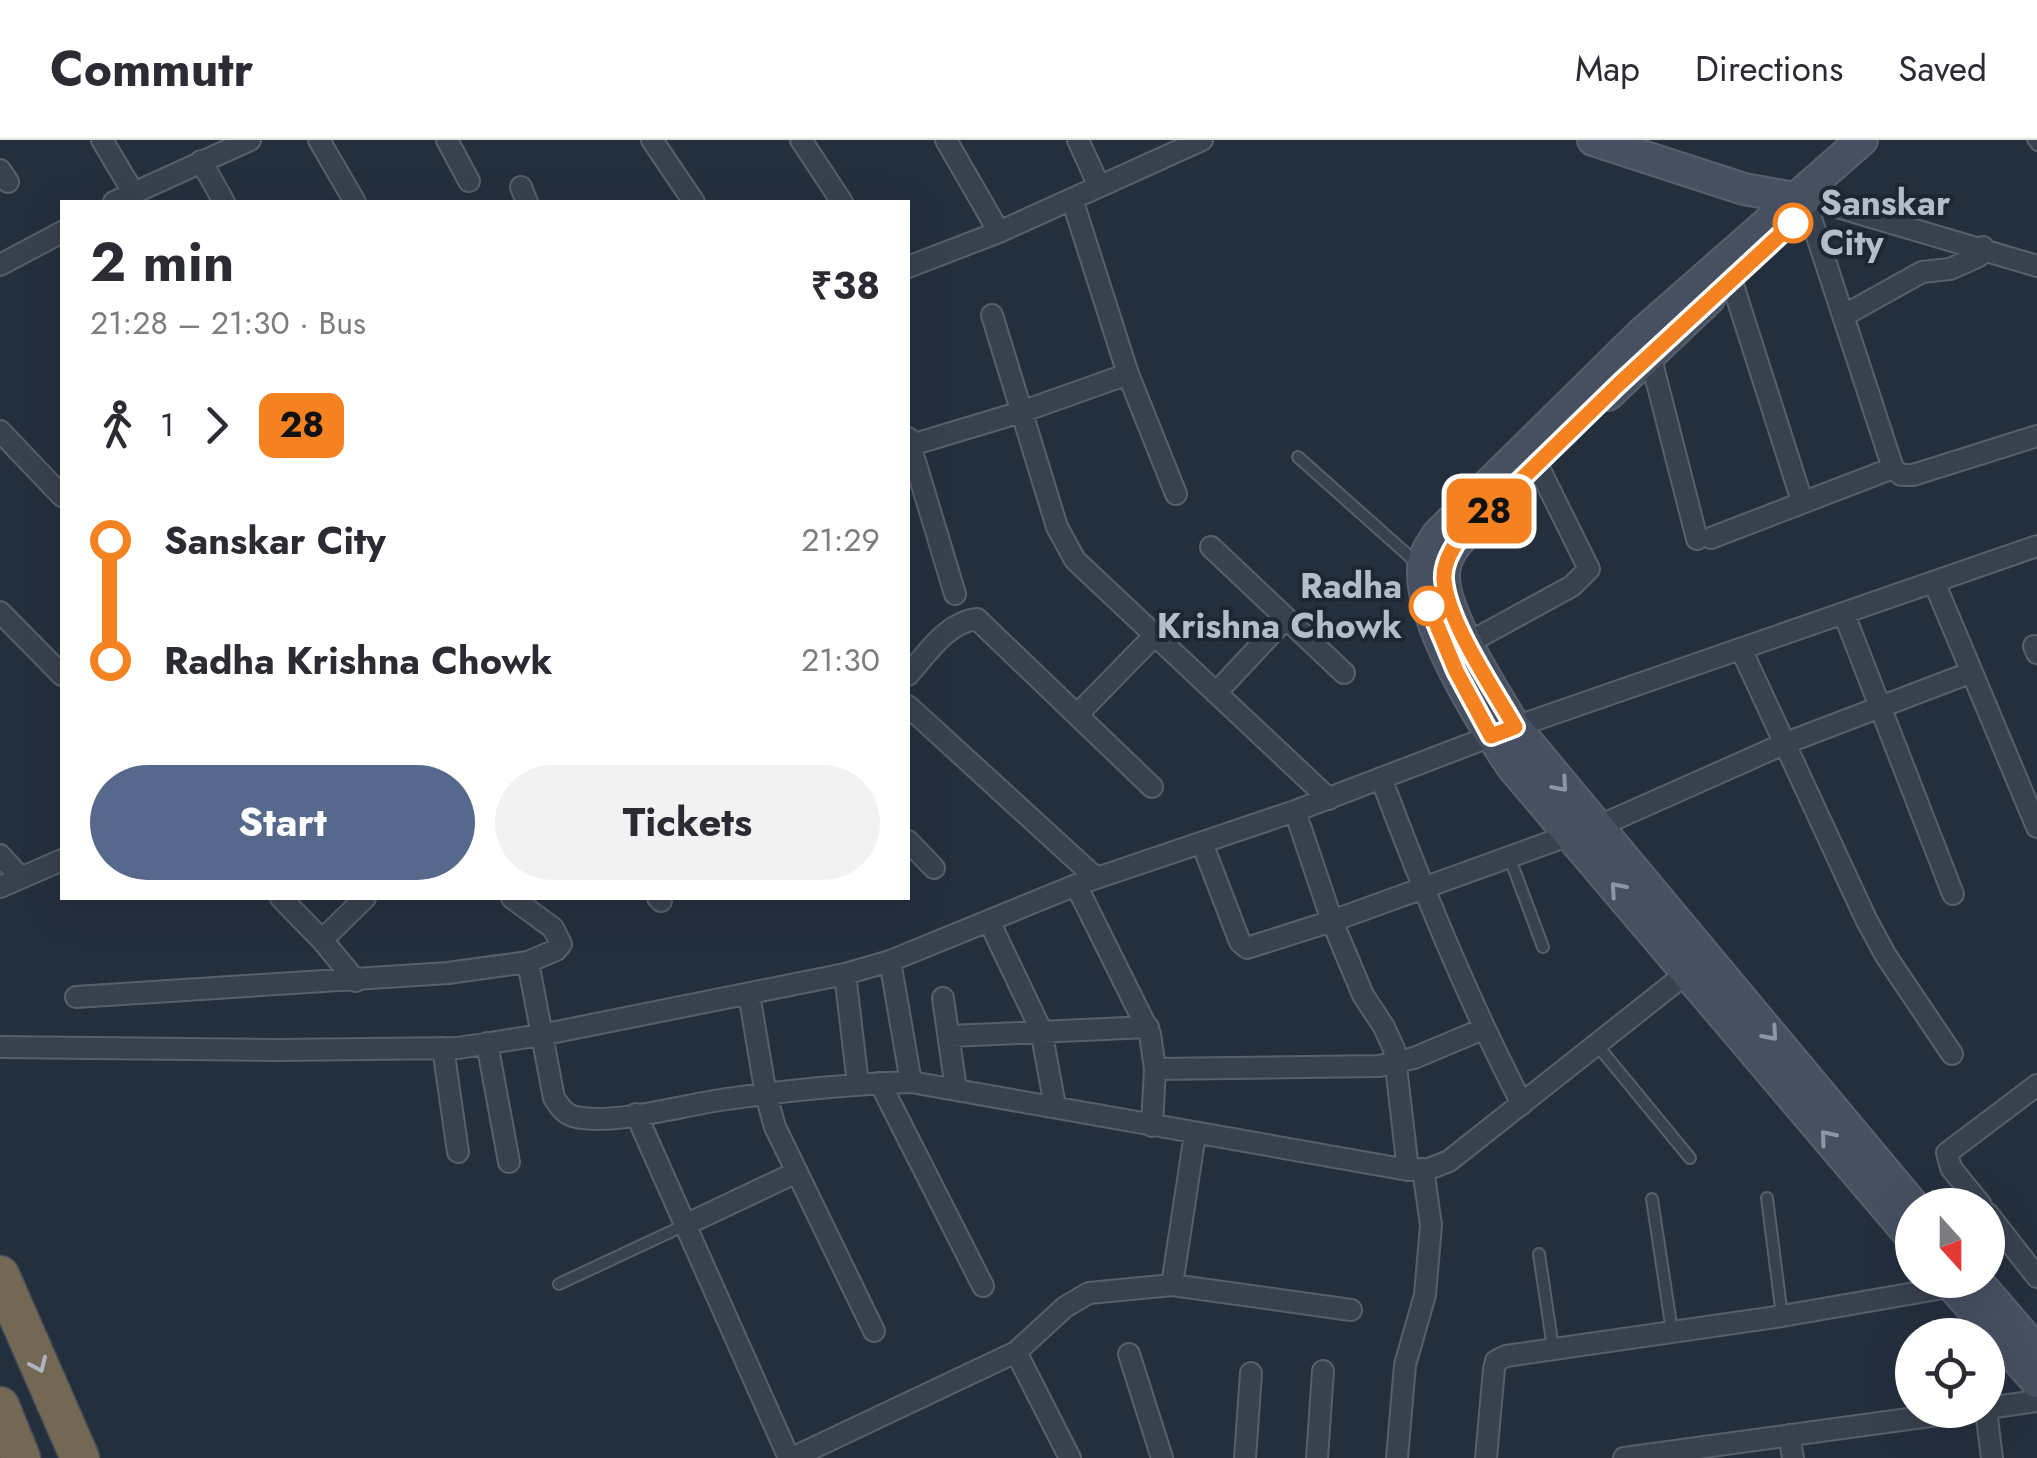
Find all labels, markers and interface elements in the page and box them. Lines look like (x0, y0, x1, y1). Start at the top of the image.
text: Commutr (50, 35, 253, 104)
text: Map (1575, 44, 1640, 94)
text: Directions (1695, 44, 1843, 94)
text: Saved (1898, 44, 1987, 94)
place label: Sanskar City (1820, 178, 1951, 268)
marker: Sanskar City (1774, 204, 1812, 242)
text: 2 min (90, 222, 235, 302)
text: ₹38 (811, 258, 880, 313)
text: 21:28 – 21:30 · Bus (90, 300, 366, 346)
icon: walk (90, 398, 145, 453)
icon: forward (189, 398, 244, 453)
text: 28 (279, 400, 324, 450)
text: 1 (160, 402, 174, 448)
line badge: 28 (1444, 478, 1534, 544)
text: 28 (1467, 486, 1511, 536)
text: Sanskar City (164, 513, 386, 568)
text: 21:29 (801, 517, 880, 563)
place label: Radha Krishna Chowk (1157, 561, 1402, 651)
marker: Radha Krishna Chowk (1410, 587, 1448, 625)
text: Radha Krishna Chowk (164, 633, 552, 688)
text: 21:30 (801, 637, 880, 683)
button: Start (90, 765, 475, 880)
button: Tickets (495, 765, 880, 880)
one-way arrow (1550, 774, 1568, 792)
one-way arrow (1610, 883, 1628, 901)
one-way arrow (1759, 1022, 1777, 1040)
one-way arrow (1821, 1130, 1839, 1149)
north arrow (1895, 1188, 2005, 1298)
map controls (1895, 1188, 2005, 1428)
button: locate (1895, 1318, 2005, 1428)
one-way arrow (27, 1355, 47, 1373)

